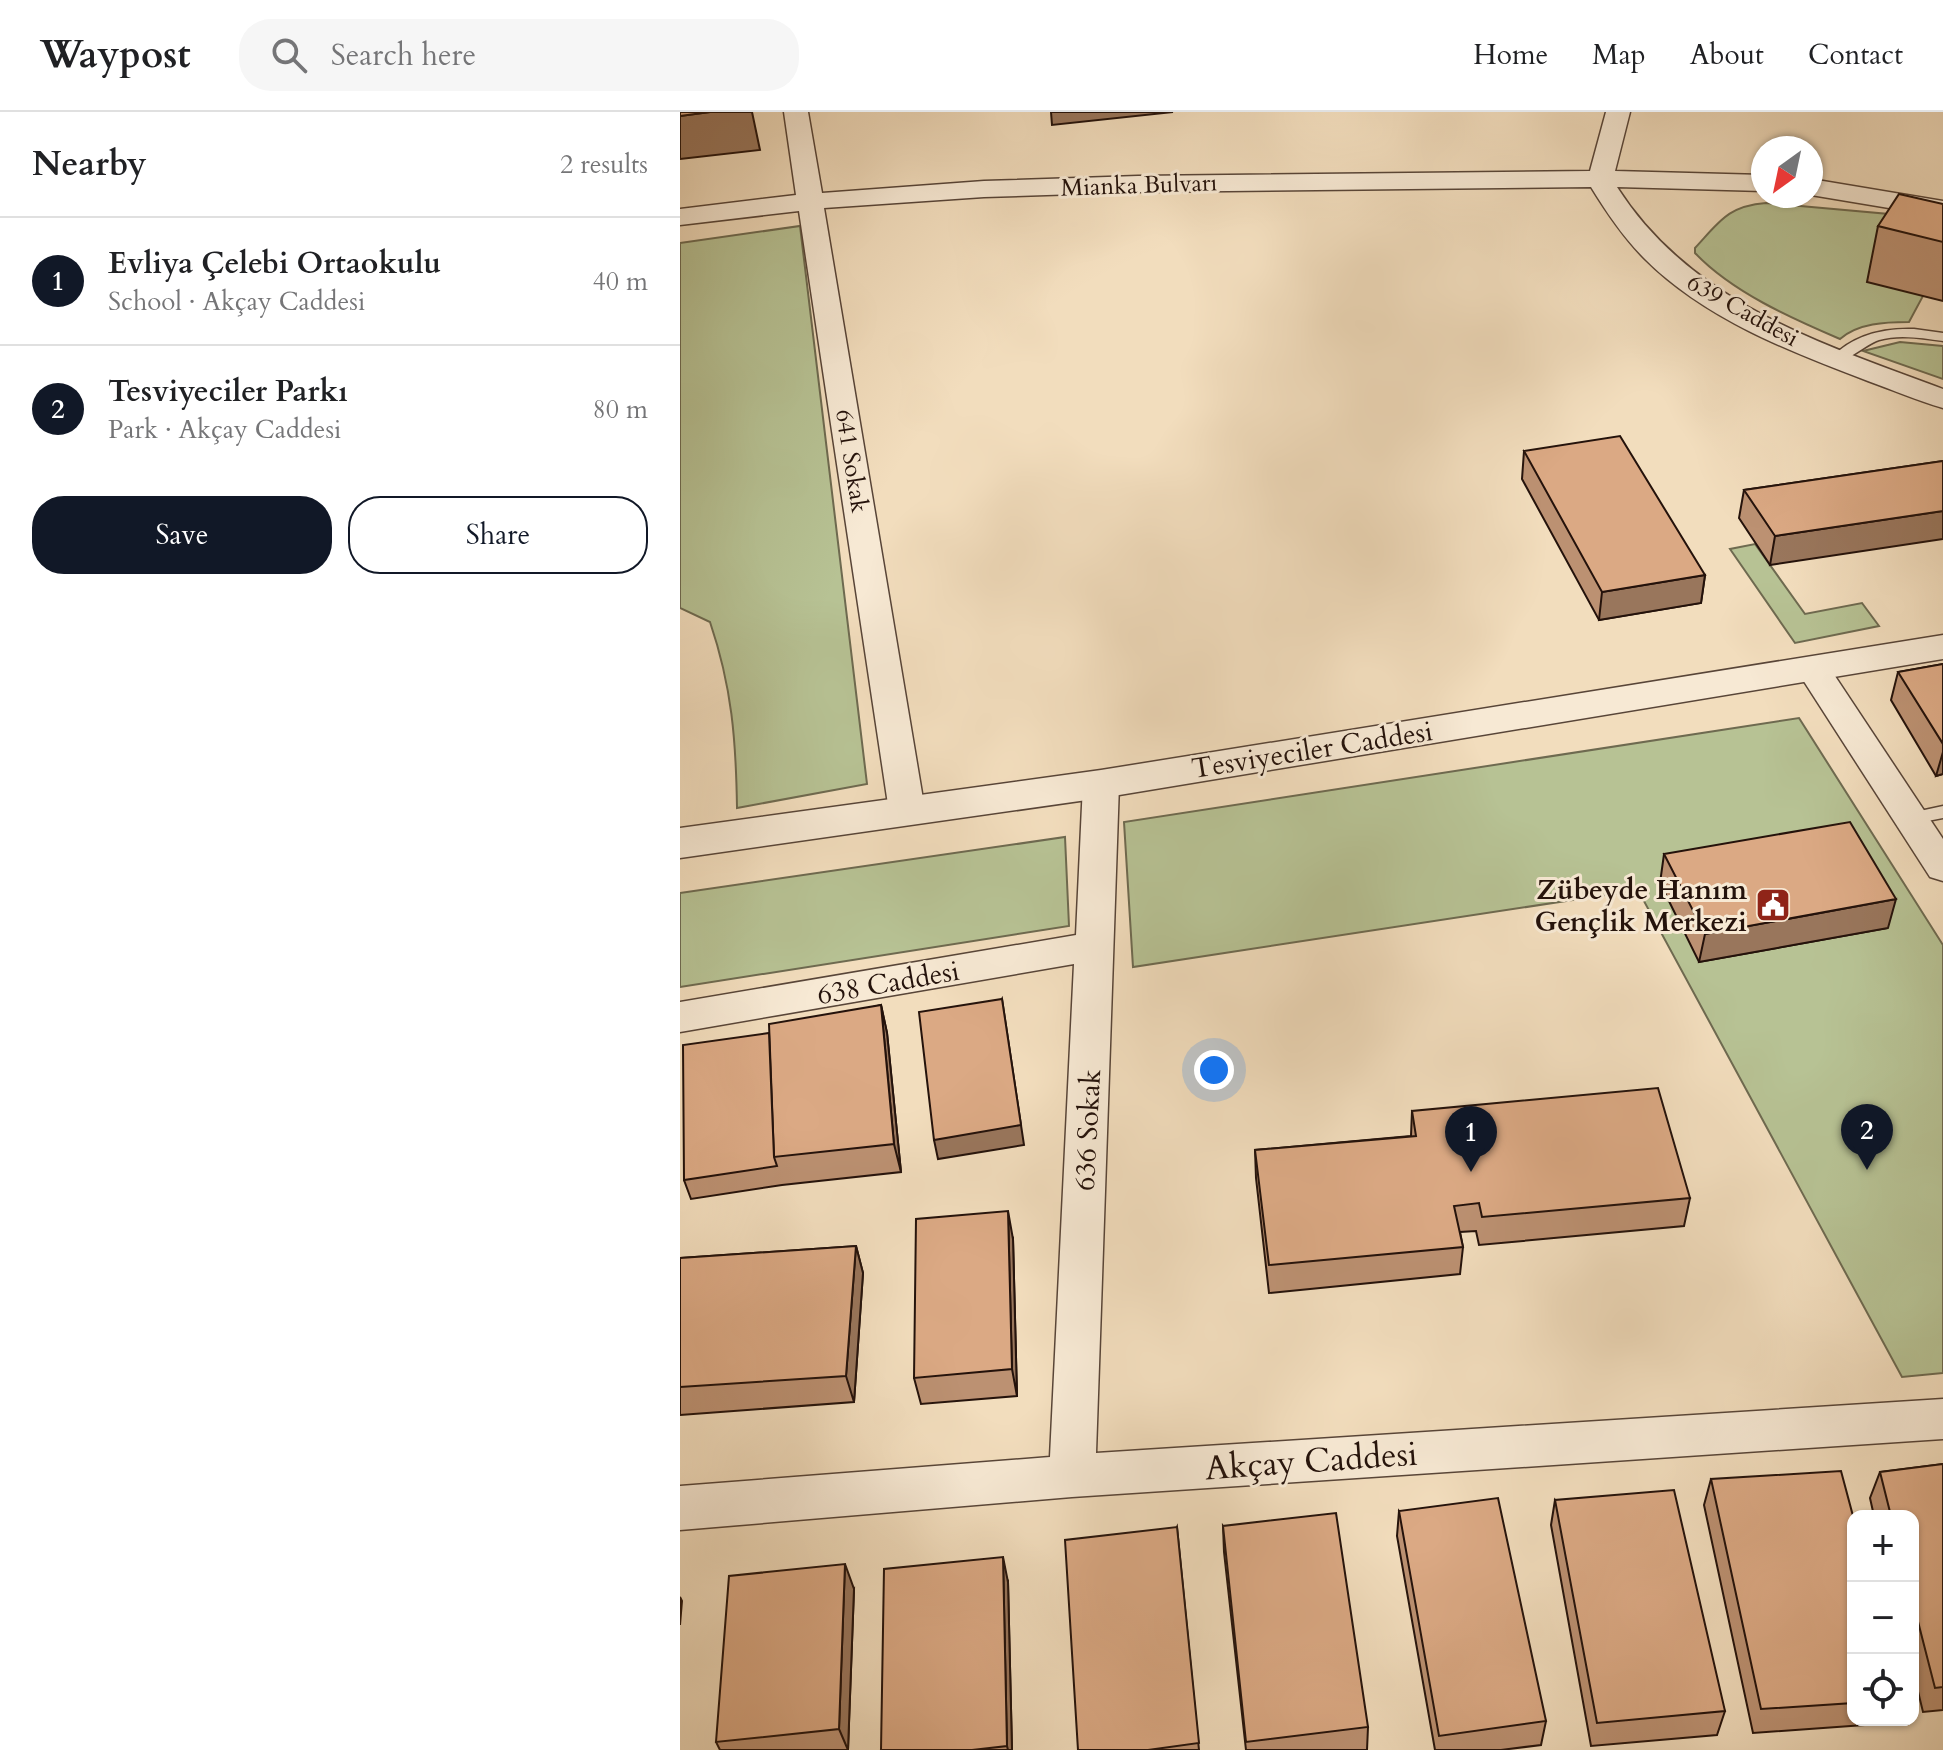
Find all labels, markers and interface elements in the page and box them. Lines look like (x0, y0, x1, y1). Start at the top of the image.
search box (239, 19, 799, 91)
text: Waypost (40, 29, 191, 81)
icon: search (267, 33, 311, 77)
text: Search here (331, 35, 476, 76)
text: Home (1473, 36, 1548, 74)
text: Map (1592, 36, 1646, 74)
text: About (1690, 36, 1764, 74)
text: Contact (1808, 36, 1903, 74)
north arrow (1751, 136, 1823, 208)
text: Nearby (32, 141, 147, 187)
text: 2 results (560, 147, 648, 182)
street label: Mianka Bulvarı (1060, 166, 1218, 205)
text: Evliya Çelebi Ortaokulu (108, 243, 441, 284)
text: 1 (51, 264, 65, 299)
text: 40 m (592, 264, 648, 299)
street label: 639 Caddesi (1681, 266, 1805, 355)
text: School · Akçay Caddesi (108, 284, 365, 319)
text: Tesviyeciler Parkı (108, 371, 348, 412)
text: 2 (51, 392, 65, 427)
text: 80 m (592, 392, 648, 427)
street label: 641 Sokak (827, 407, 876, 515)
text: Park · Akçay Caddesi (108, 412, 341, 447)
button: Save (32, 496, 332, 574)
button: Share (348, 496, 648, 574)
street label: Tesviyeciler Caddesi (1189, 712, 1436, 788)
place label: Zübeyde Hanım Gençlik Merkezi (1535, 871, 1747, 941)
public building icon: Zübeyde Hanım Gençlik Merkezi (1754, 886, 1792, 924)
street label: 638 Caddesi (814, 952, 962, 1014)
your location (1194, 1050, 1234, 1090)
street label: 636 Sokak (1066, 1068, 1110, 1192)
pin: 2 (1841, 1104, 1893, 1170)
pin: 1 (1445, 1106, 1497, 1172)
street label: Akçay Caddesi (1203, 1431, 1419, 1491)
map controls (1847, 1510, 1919, 1726)
button: + (1847, 1510, 1919, 1582)
button: − (1847, 1582, 1919, 1654)
button: locate (1847, 1654, 1919, 1726)

